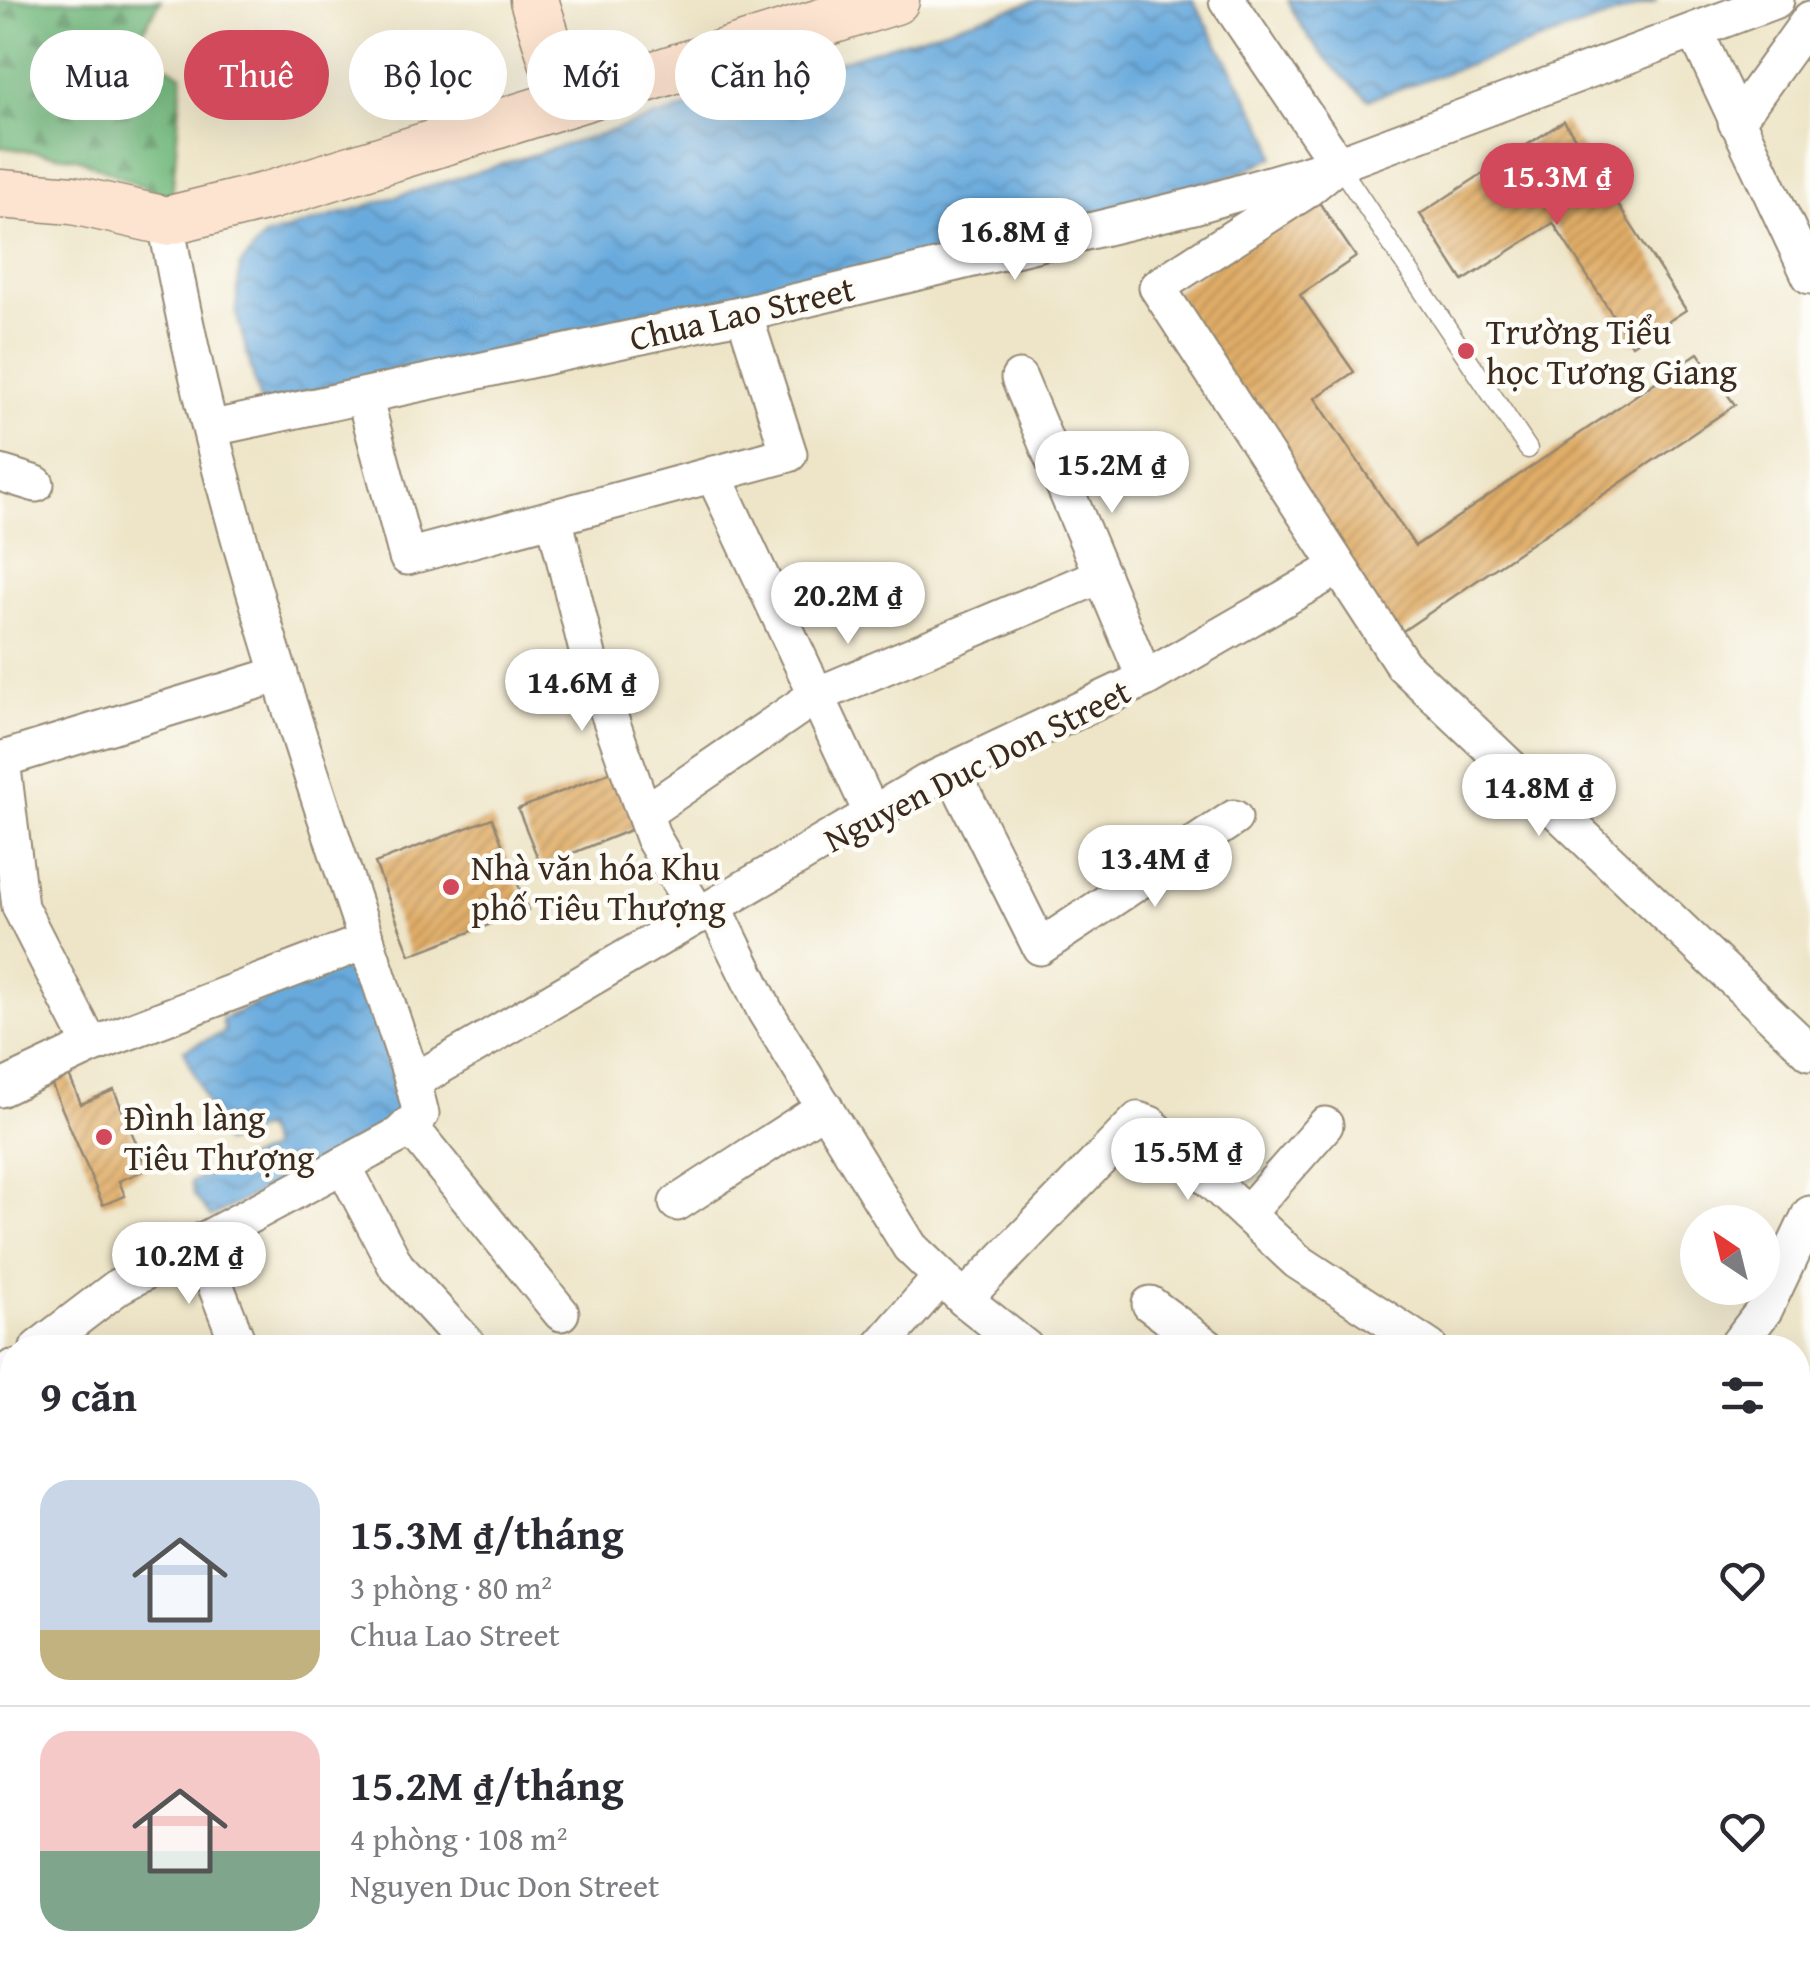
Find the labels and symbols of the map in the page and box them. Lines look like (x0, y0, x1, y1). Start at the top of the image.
pin: 15.3M ₫ (1465, 143, 1649, 228)
pin: 16.8M ₫ (923, 198, 1107, 283)
street label: Chua Lao Street (624, 262, 860, 364)
place label: Trường Tiểu học Tương Giang (1486, 306, 1737, 397)
marker: Trường Tiểu học Tương Giang (1455, 340, 1477, 362)
pin: 15.2M ₫ (1020, 431, 1204, 516)
pin: 20.2M ₫ (756, 562, 940, 647)
pin: 14.6M ₫ (490, 649, 674, 734)
street label: Nguyen Duc Don Street (815, 666, 1139, 864)
pin: 14.8M ₫ (1447, 754, 1631, 839)
pin: 13.4M ₫ (1063, 825, 1247, 910)
place label: Nhà văn hóa Khu phố Tiêu Thượng (471, 842, 726, 933)
marker: Nhà văn hóa Khu phố Tiêu Thượng (440, 876, 462, 898)
place label: Đình làng Tiêu Thượng (124, 1092, 315, 1183)
pin: 15.5M ₫ (1096, 1118, 1280, 1203)
marker: Đình làng Tiêu Thượng (93, 1126, 115, 1148)
north arrow (1680, 1205, 1780, 1305)
pin: 10.2M ₫ (97, 1222, 281, 1307)

